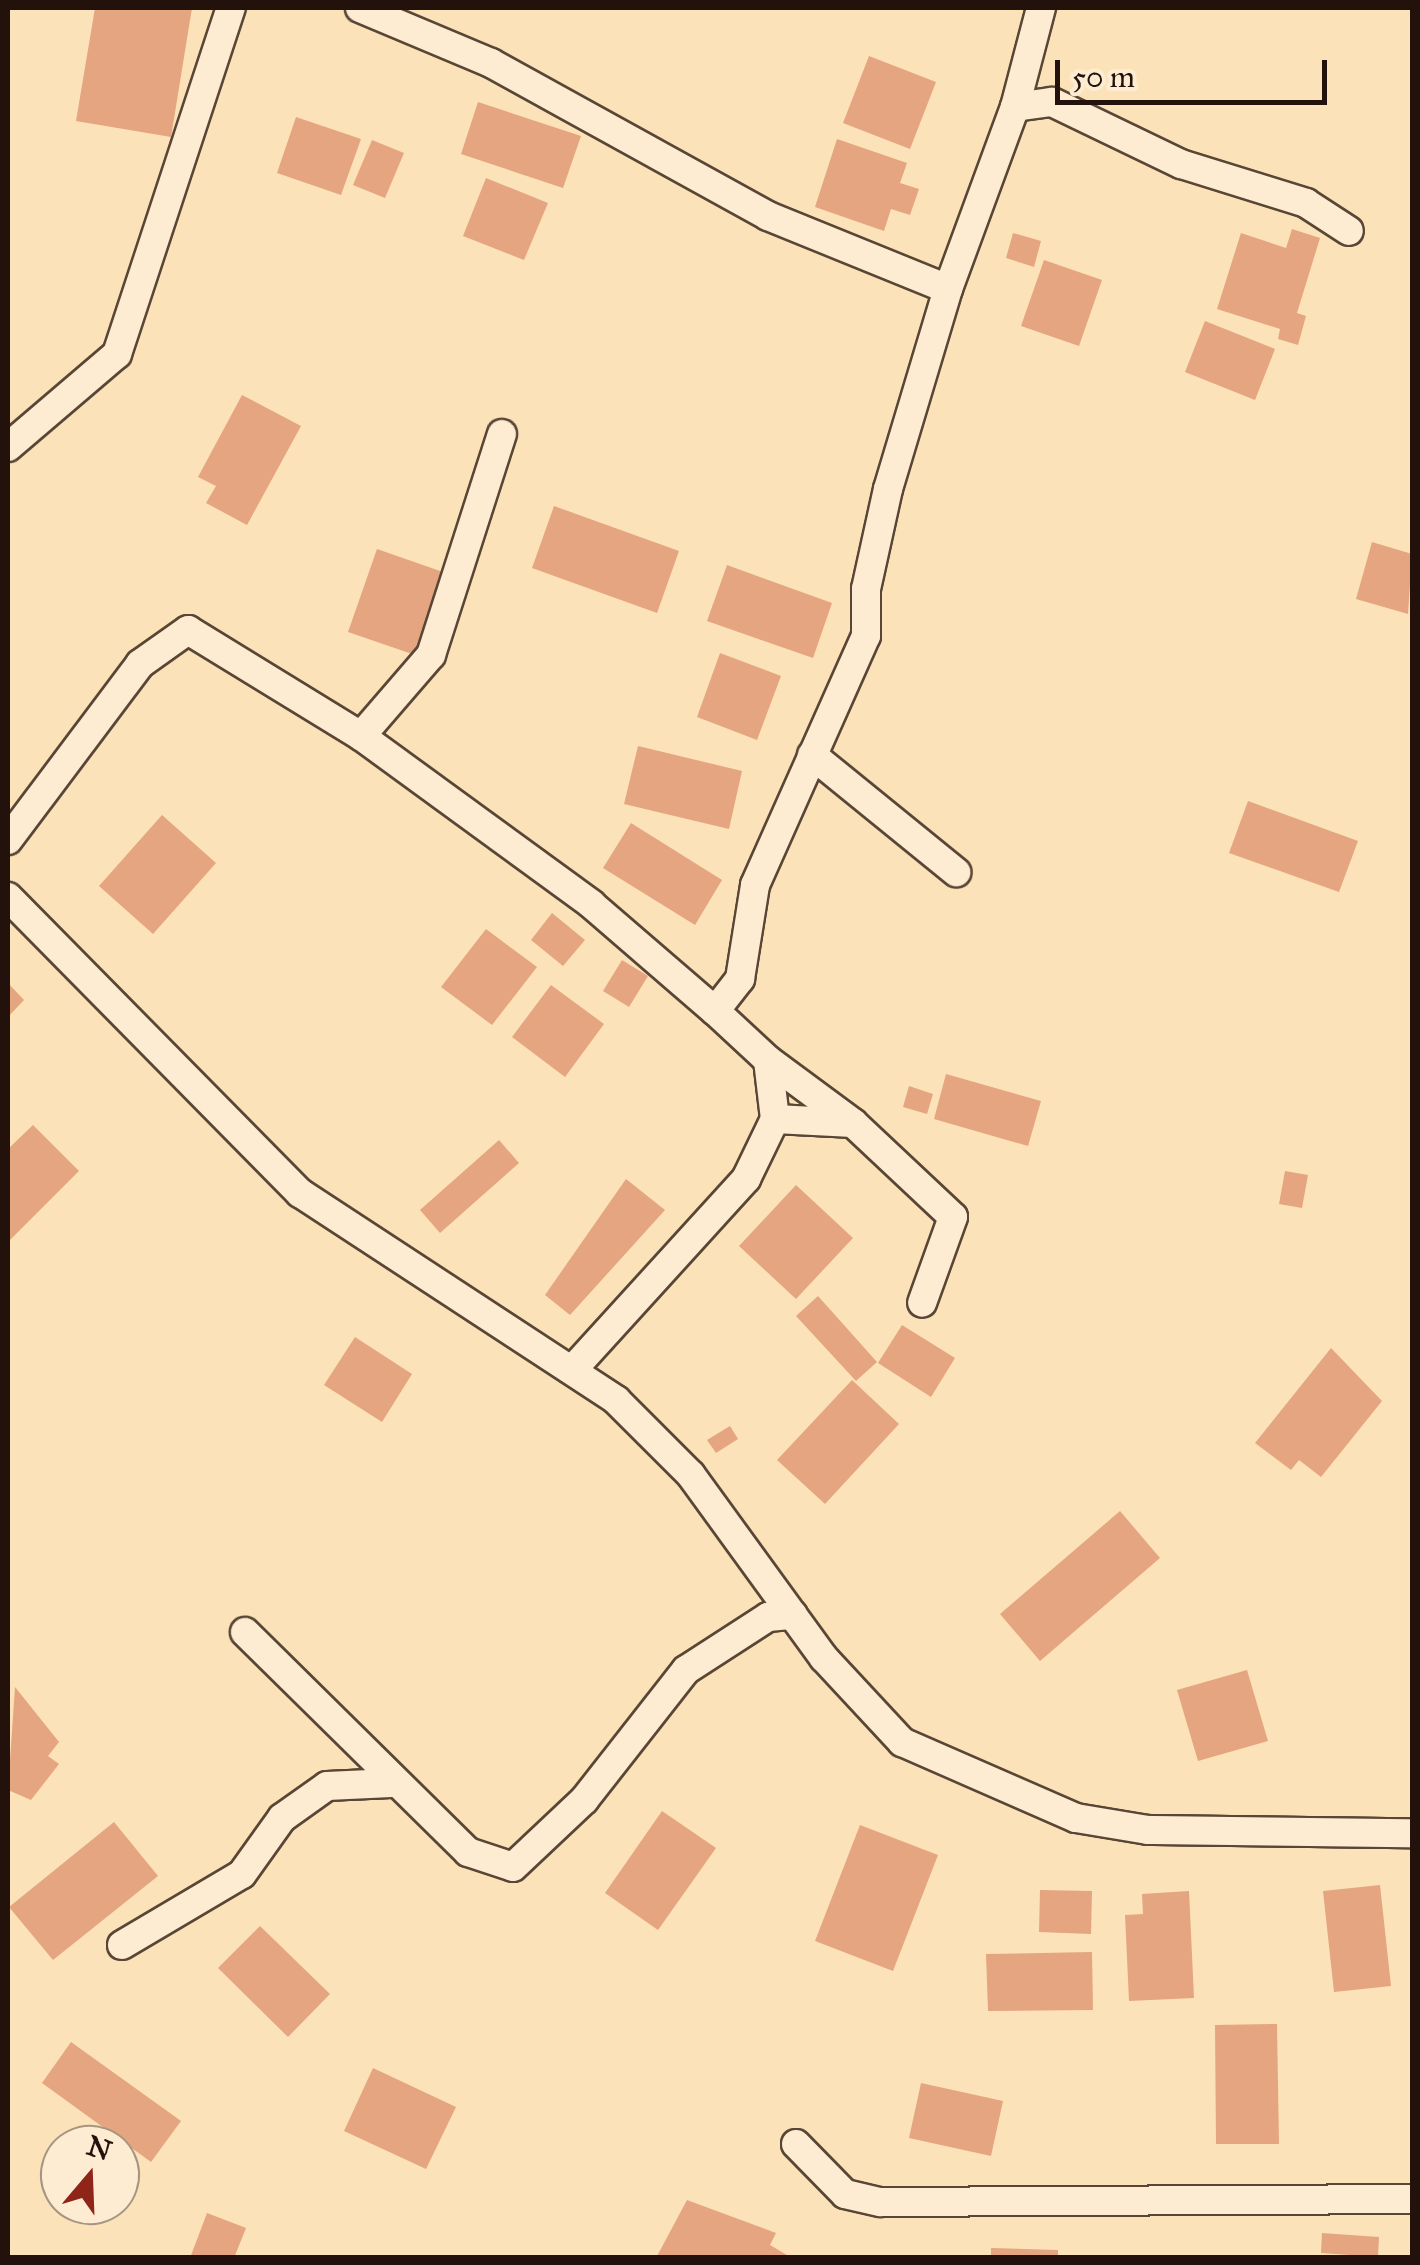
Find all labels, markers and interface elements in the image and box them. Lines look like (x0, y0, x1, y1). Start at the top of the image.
scale bar (1060, 40, 1332, 102)
text: 50 m (1072, 59, 1135, 95)
north arrow (40, 2125, 140, 2225)
text: N (82, 2128, 116, 2168)

